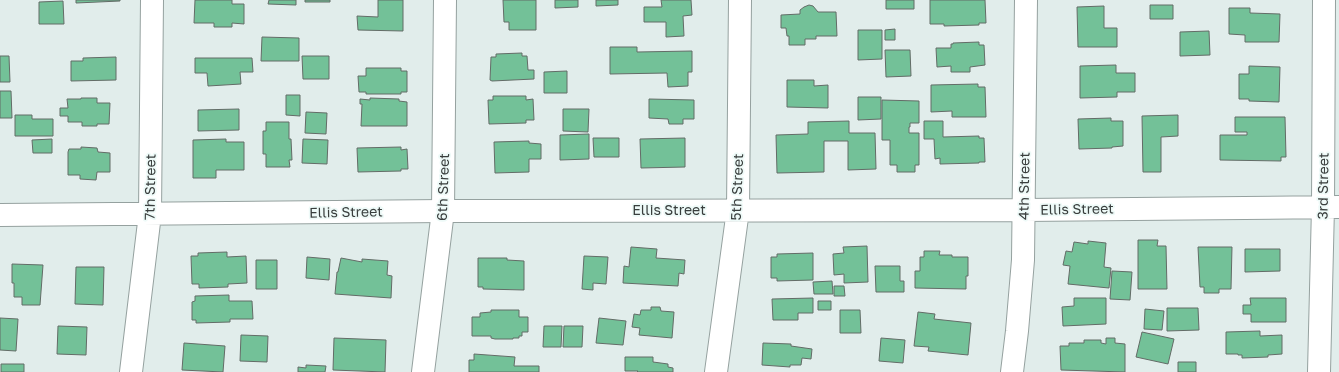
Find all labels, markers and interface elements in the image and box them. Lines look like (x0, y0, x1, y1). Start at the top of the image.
street label: 4th Street (1014, 152, 1033, 220)
street label: 3rd Street (1313, 152, 1332, 220)
street label: 6th Street (433, 153, 452, 221)
street label: 5th Street (727, 153, 746, 221)
street label: 7th Street (140, 154, 159, 220)
street label: Ellis Street (1040, 199, 1114, 218)
street label: Ellis Street (632, 201, 706, 218)
street label: Ellis Street (309, 202, 383, 221)

